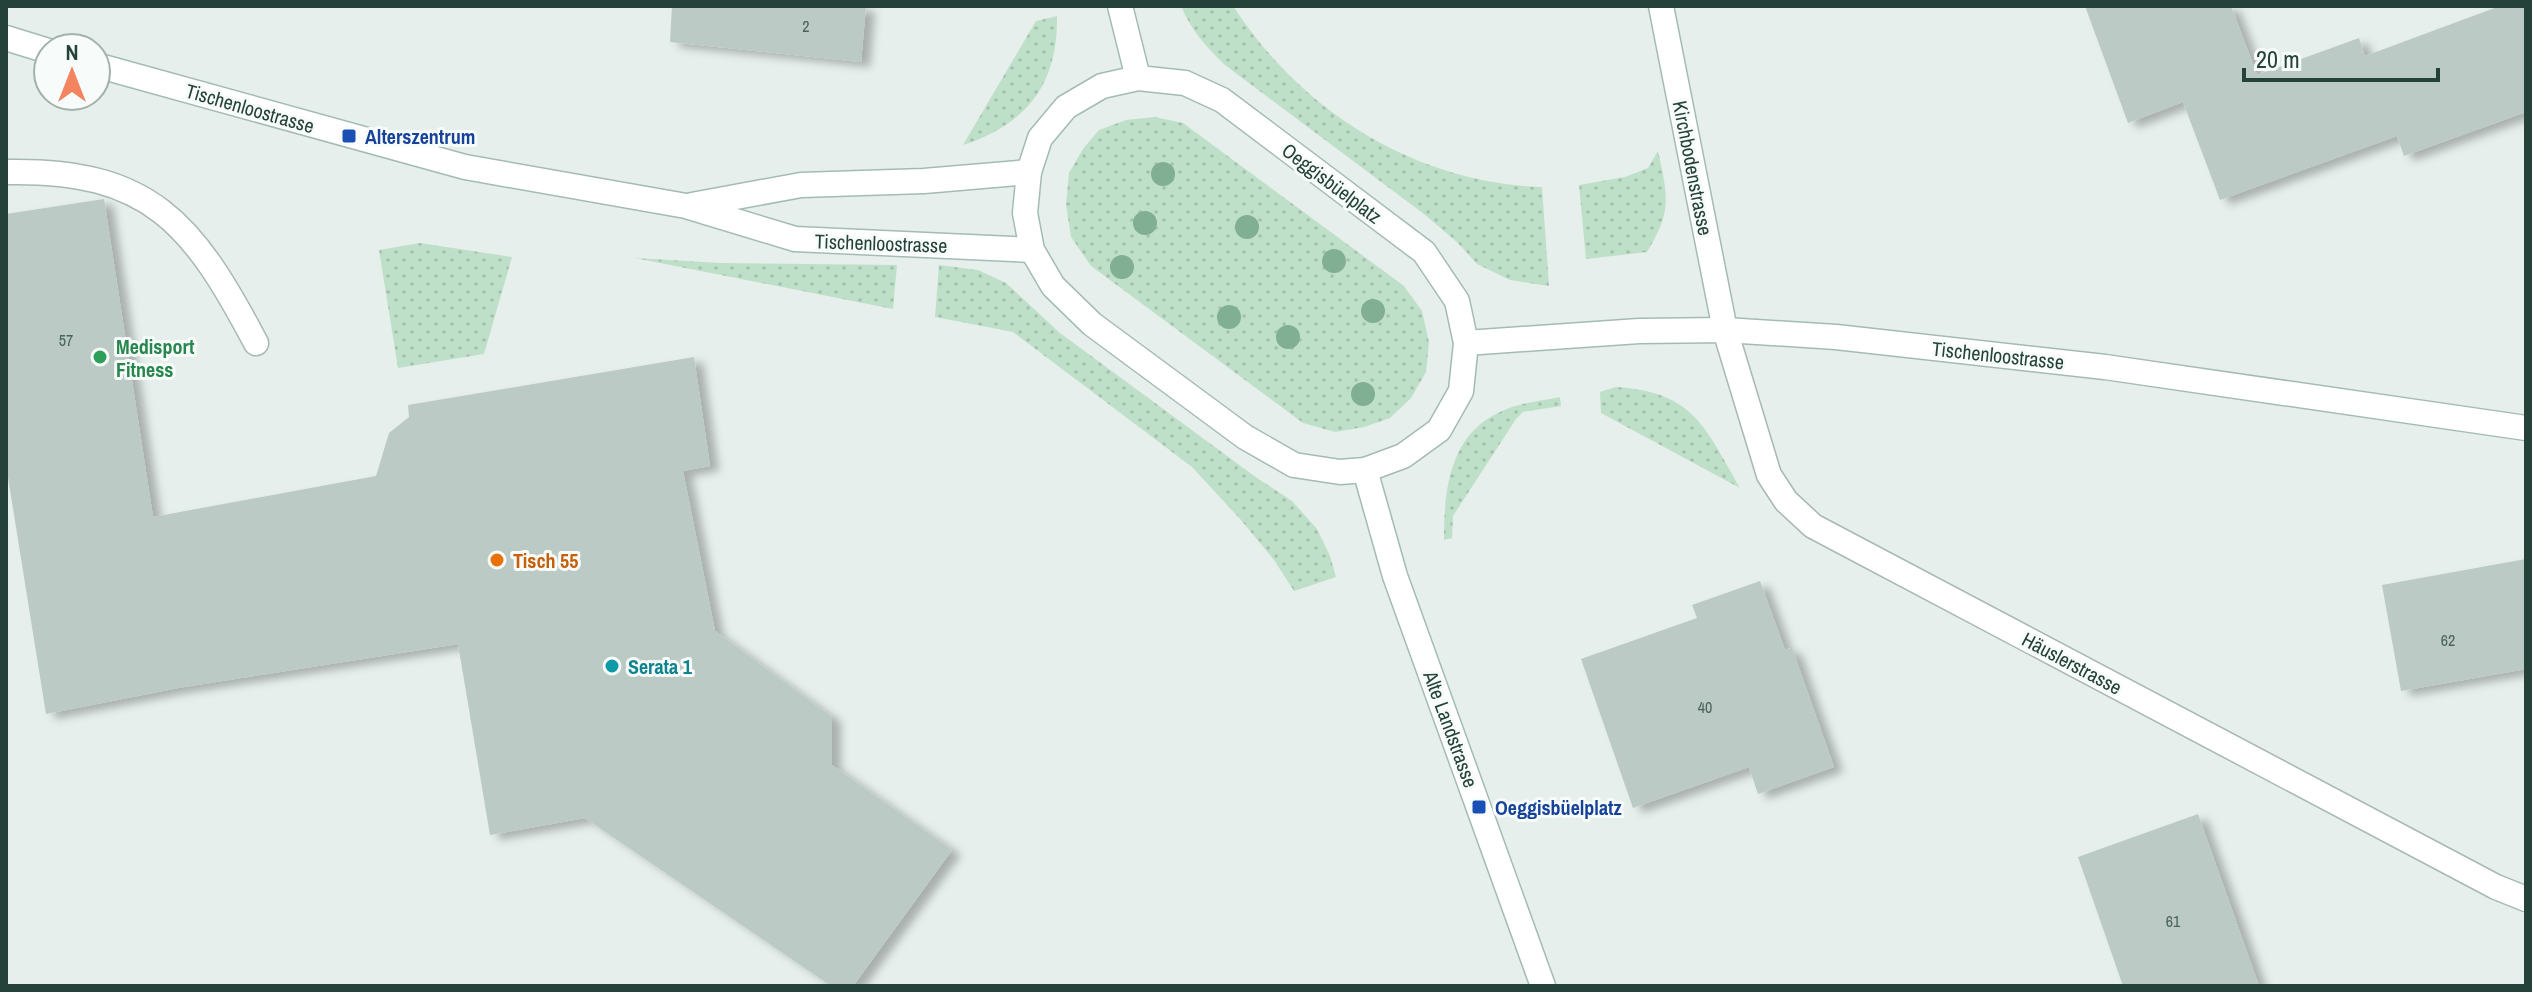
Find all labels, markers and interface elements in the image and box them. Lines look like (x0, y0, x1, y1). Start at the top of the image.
house number: 2 (802, 15, 810, 37)
north arrow (32, 32, 112, 112)
scale bar (2244, 32, 2438, 82)
text: N (65, 37, 79, 67)
text: 20 m (2256, 43, 2300, 75)
street label: Tischenloostrasse (182, 77, 318, 139)
street label: Kirchbodenstrasse (1667, 98, 1719, 238)
place label: Alterszentrum (365, 123, 475, 150)
marker: Alterszentrum (340, 127, 358, 145)
street label: Oeggisbüelplatz (1277, 137, 1387, 229)
street label: Tischenloostrasse (814, 227, 948, 259)
house number: 57 (59, 329, 73, 351)
place label: Medisport Fitness (116, 333, 195, 383)
street label: Tischenloostrasse (1931, 335, 2065, 375)
marker: Medisport Fitness (91, 348, 109, 366)
place label: Tisch 55 (513, 547, 578, 574)
marker: Tisch 55 (488, 551, 506, 569)
street label: Häuslerstrasse (2017, 625, 2127, 701)
house number: 62 (2441, 629, 2455, 651)
place label: Serata 1 (628, 653, 693, 680)
marker: Serata 1 (603, 657, 621, 675)
street label: Alte Landstrasse (1417, 666, 1485, 791)
house number: 40 (1698, 696, 1712, 718)
place label: Oeggisbüelplatz (1495, 794, 1622, 821)
marker: Oeggisbüelplatz (1470, 798, 1488, 816)
house number: 61 (2166, 910, 2181, 932)

